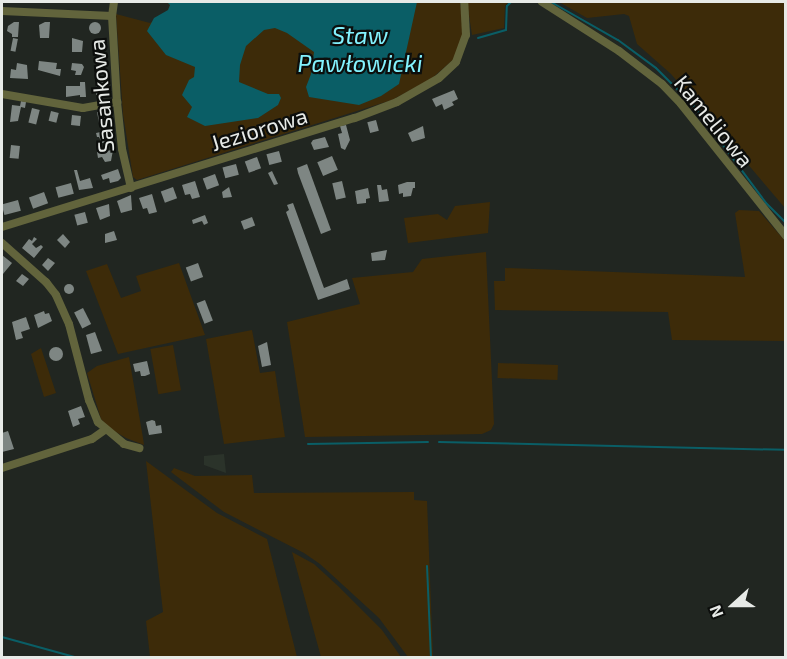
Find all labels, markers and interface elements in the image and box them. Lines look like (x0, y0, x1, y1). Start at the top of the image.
water label: Staw Pawłowicki (297, 21, 423, 77)
street label: Sasankowa (83, 38, 119, 154)
street label: Kameliowa (669, 70, 759, 172)
street label: Jeziorowa (208, 102, 310, 156)
north arrow (703, 575, 763, 635)
text: N (705, 603, 727, 620)

